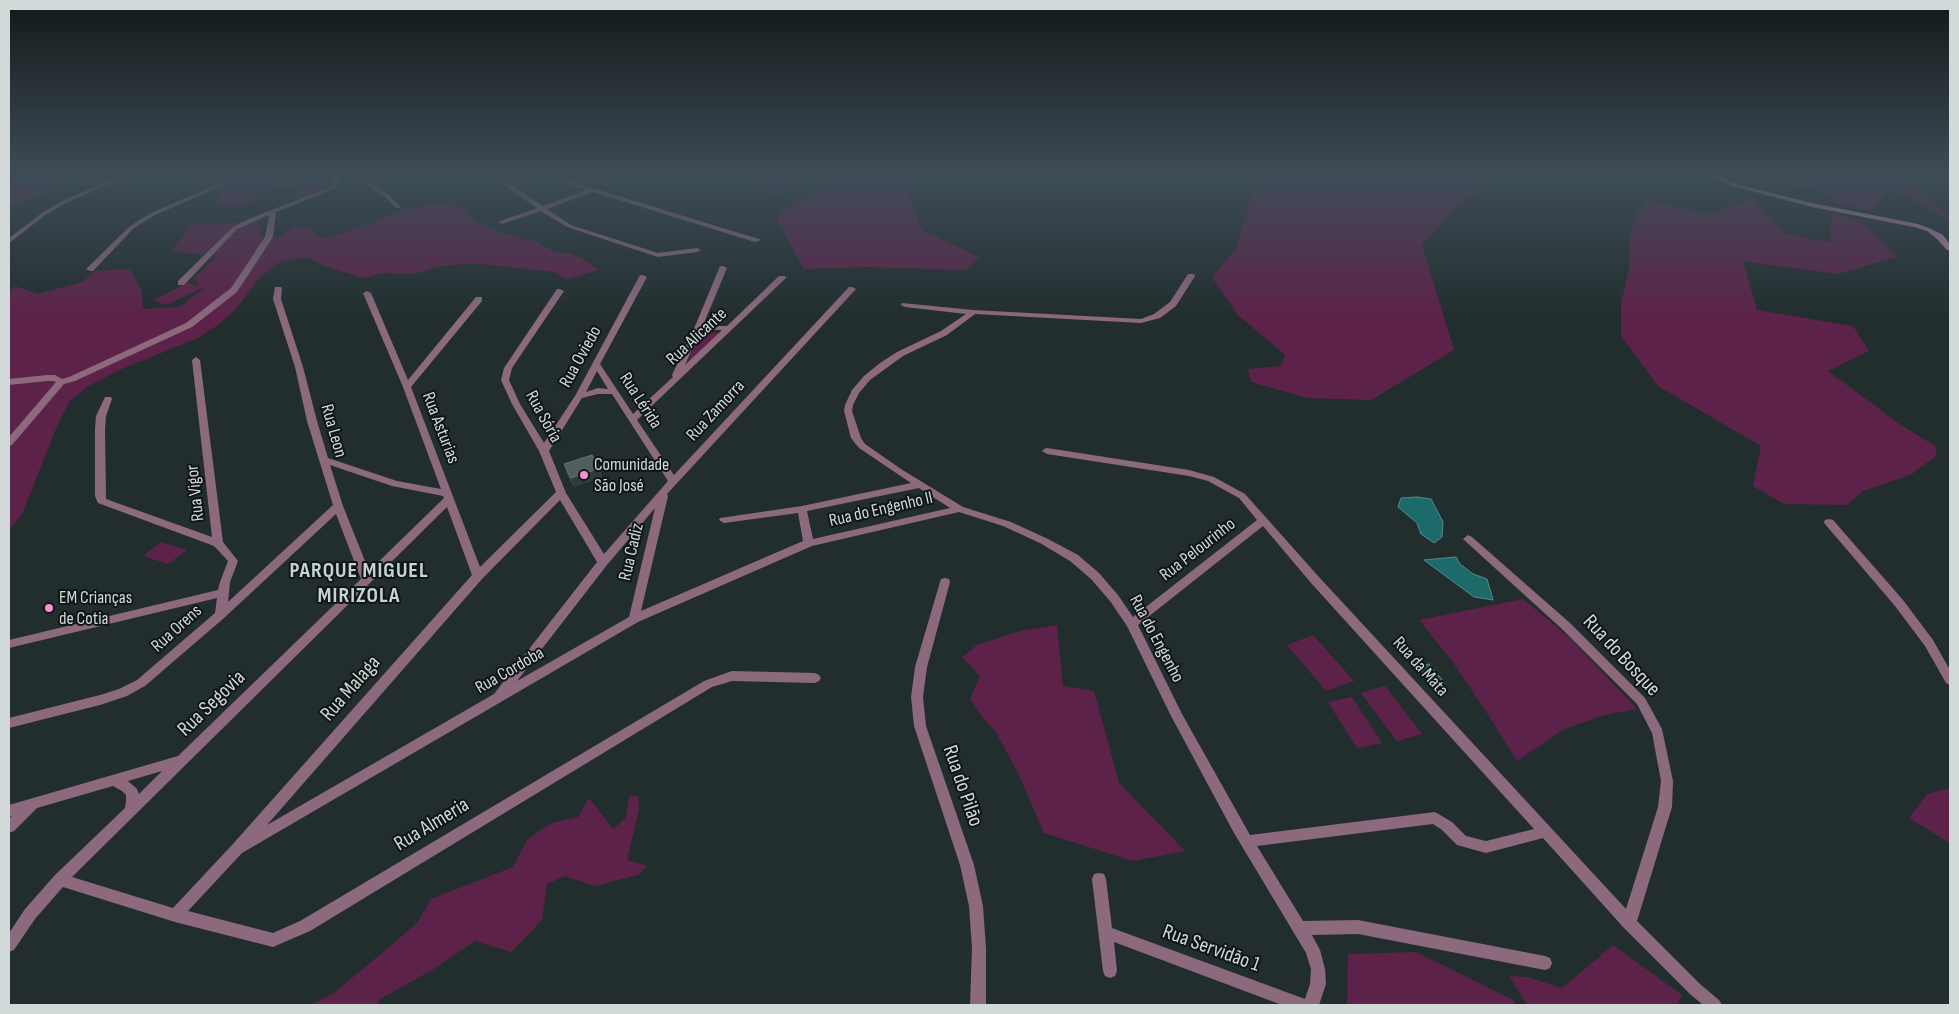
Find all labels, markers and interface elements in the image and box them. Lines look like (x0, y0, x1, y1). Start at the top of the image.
street label: Rua Alicante (662, 304, 732, 370)
street label: Rua Oviedo (555, 322, 607, 392)
street label: Rua Lérida (614, 369, 666, 433)
street label: Rua Zamorra (682, 376, 750, 446)
street label: Rua Sória (520, 387, 566, 447)
street label: Rua Asturias (417, 389, 463, 467)
street label: Rua Leon (315, 402, 351, 460)
place label: Comunidade São José (594, 454, 669, 496)
street label: Rua Vigor (182, 464, 210, 522)
marker: Comunidade São José (578, 469, 590, 481)
street label: Rua do Engenho II (827, 488, 935, 532)
street label: Rua Pelourinho (1156, 514, 1240, 586)
street label: Rua Cadiz (615, 521, 649, 583)
district label: PARQUE MIGUEL MIRIZOLA (288, 558, 430, 610)
place label: EM Crianças de Cotia (59, 587, 132, 630)
street label: Rua do Engenho (1124, 592, 1188, 686)
street label: Rua Orens (147, 601, 207, 657)
marker: EM Crianças de Cotia (43, 602, 55, 614)
street label: Rua do Bosque (1577, 610, 1665, 702)
street label: Rua da Mata (1388, 633, 1452, 701)
street label: Rua Cordoba (472, 643, 548, 699)
street label: Rua Malaga (316, 651, 386, 727)
street label: Rua Segovia (173, 666, 251, 742)
street label: Rua do Pilão (936, 742, 988, 830)
street label: Rua Almeria (390, 793, 474, 857)
street label: Rua Servidão 1 (1159, 920, 1263, 978)

